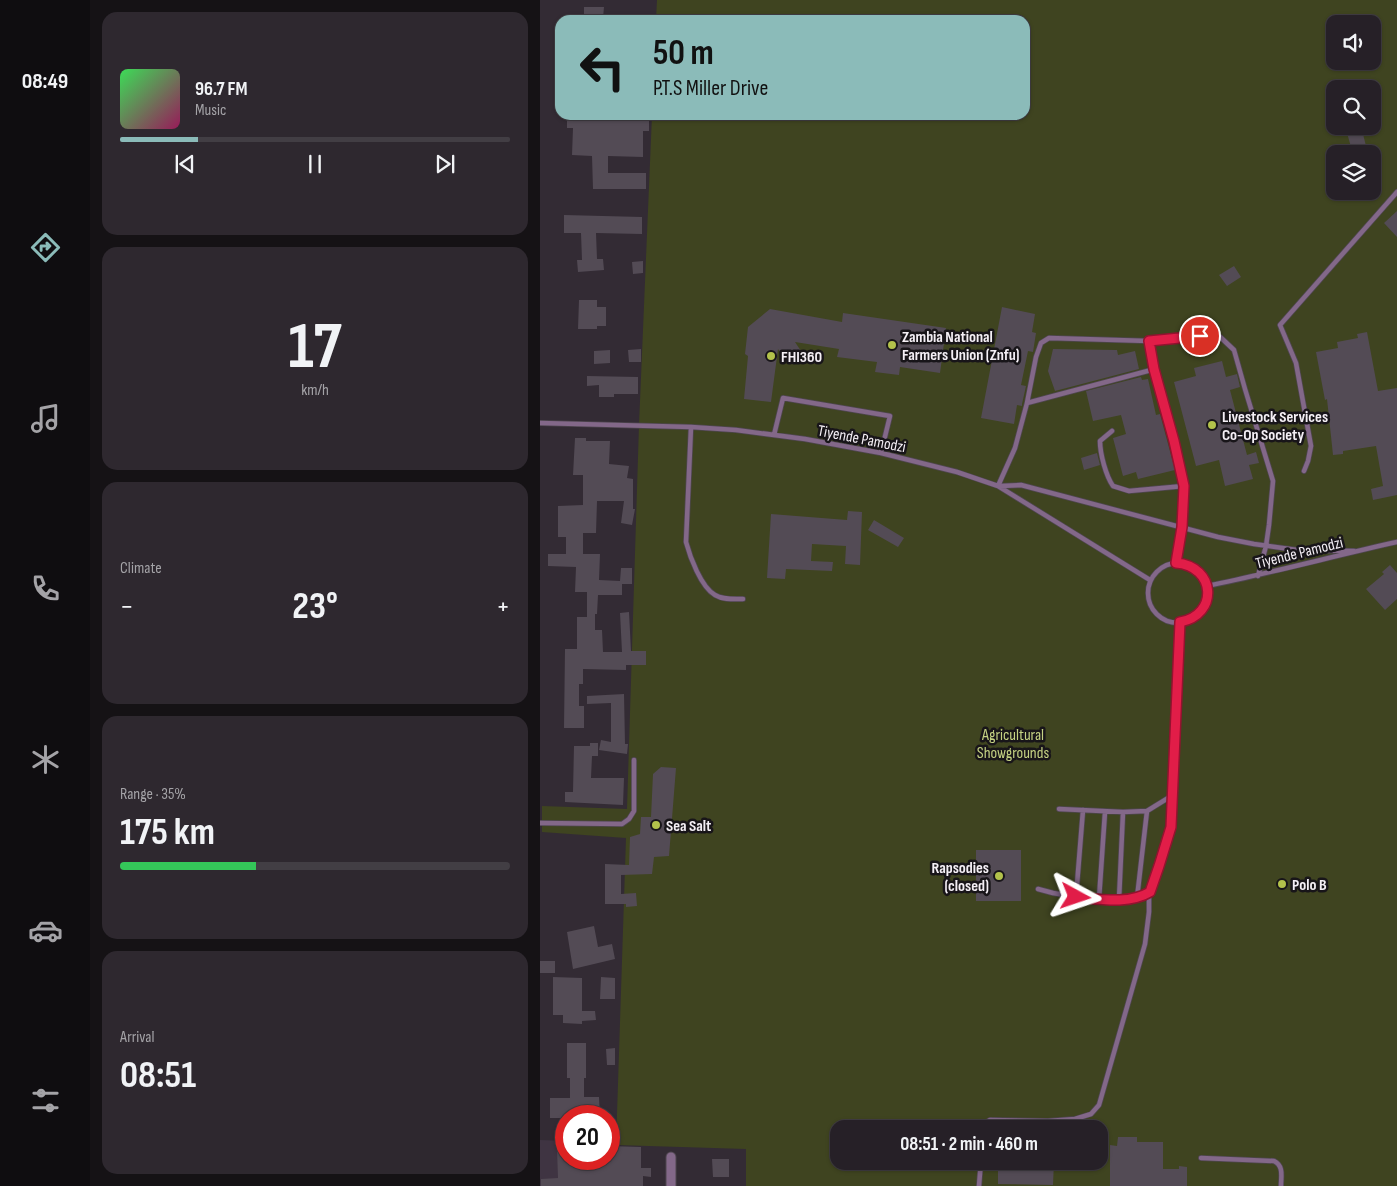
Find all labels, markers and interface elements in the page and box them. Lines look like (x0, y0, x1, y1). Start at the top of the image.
map controls (1326, 15, 1381, 200)
button: sound (1326, 15, 1381, 70)
text: 50 m (653, 32, 714, 75)
icon: left (570, 35, 635, 100)
text: 08:49 (22, 68, 68, 95)
text: P.T.S Miller Drive (653, 75, 768, 102)
text: 96.7 FM (195, 78, 247, 101)
button: search (1326, 80, 1381, 135)
text: Music (195, 101, 226, 120)
button: layers (1326, 145, 1381, 200)
icon: previous (171, 150, 199, 178)
icon: pause (301, 150, 329, 178)
icon: next (431, 150, 459, 178)
icon: directions (28, 230, 63, 265)
text: 17 (288, 309, 342, 387)
pin (1179, 315, 1221, 357)
icon: arrive (1186, 322, 1214, 350)
place label: Zambia National Farmers Union (Znfu) (902, 328, 1019, 365)
marker: Zambia National Farmers Union (Znfu) (886, 339, 898, 351)
place label: FHI360 (781, 348, 822, 367)
marker: FHI360 (765, 350, 777, 362)
text: km/h (301, 381, 329, 400)
icon: music (28, 401, 63, 436)
place label: Livestock Services Co-Op Society (1222, 408, 1328, 445)
marker: Livestock Services Co-Op Society (1206, 419, 1218, 431)
street label: Tiyende Pamodzi (816, 422, 907, 457)
street label: Tiyende Pamodzi (1254, 533, 1345, 573)
text: Climate (120, 559, 162, 578)
icon: phone (28, 571, 63, 606)
text: 23° (292, 584, 338, 629)
text: − (120, 590, 134, 623)
text: + (496, 590, 510, 623)
park label: Agricultural Showgrounds (977, 726, 1049, 763)
icon: climate (28, 742, 63, 777)
text: Range · 35% (120, 785, 186, 804)
text: 175 km (120, 810, 215, 855)
place label: Sea Salt (666, 817, 711, 836)
marker: Sea Salt (650, 819, 662, 831)
place label: Rapsodies (closed) (932, 859, 989, 896)
marker: Rapsodies (closed) (993, 870, 1005, 882)
position arrow (1049, 870, 1101, 922)
place label: Polo B (1292, 876, 1327, 895)
marker: Polo B (1276, 878, 1288, 890)
icon: car (28, 913, 63, 948)
text: Arrival (120, 1028, 154, 1047)
text: 08:51 (120, 1053, 196, 1098)
icon: filters (28, 1083, 63, 1118)
speed limit sign: 20 (555, 1105, 620, 1170)
text: 08:51 · 2 min · 460 m (900, 1133, 1038, 1156)

